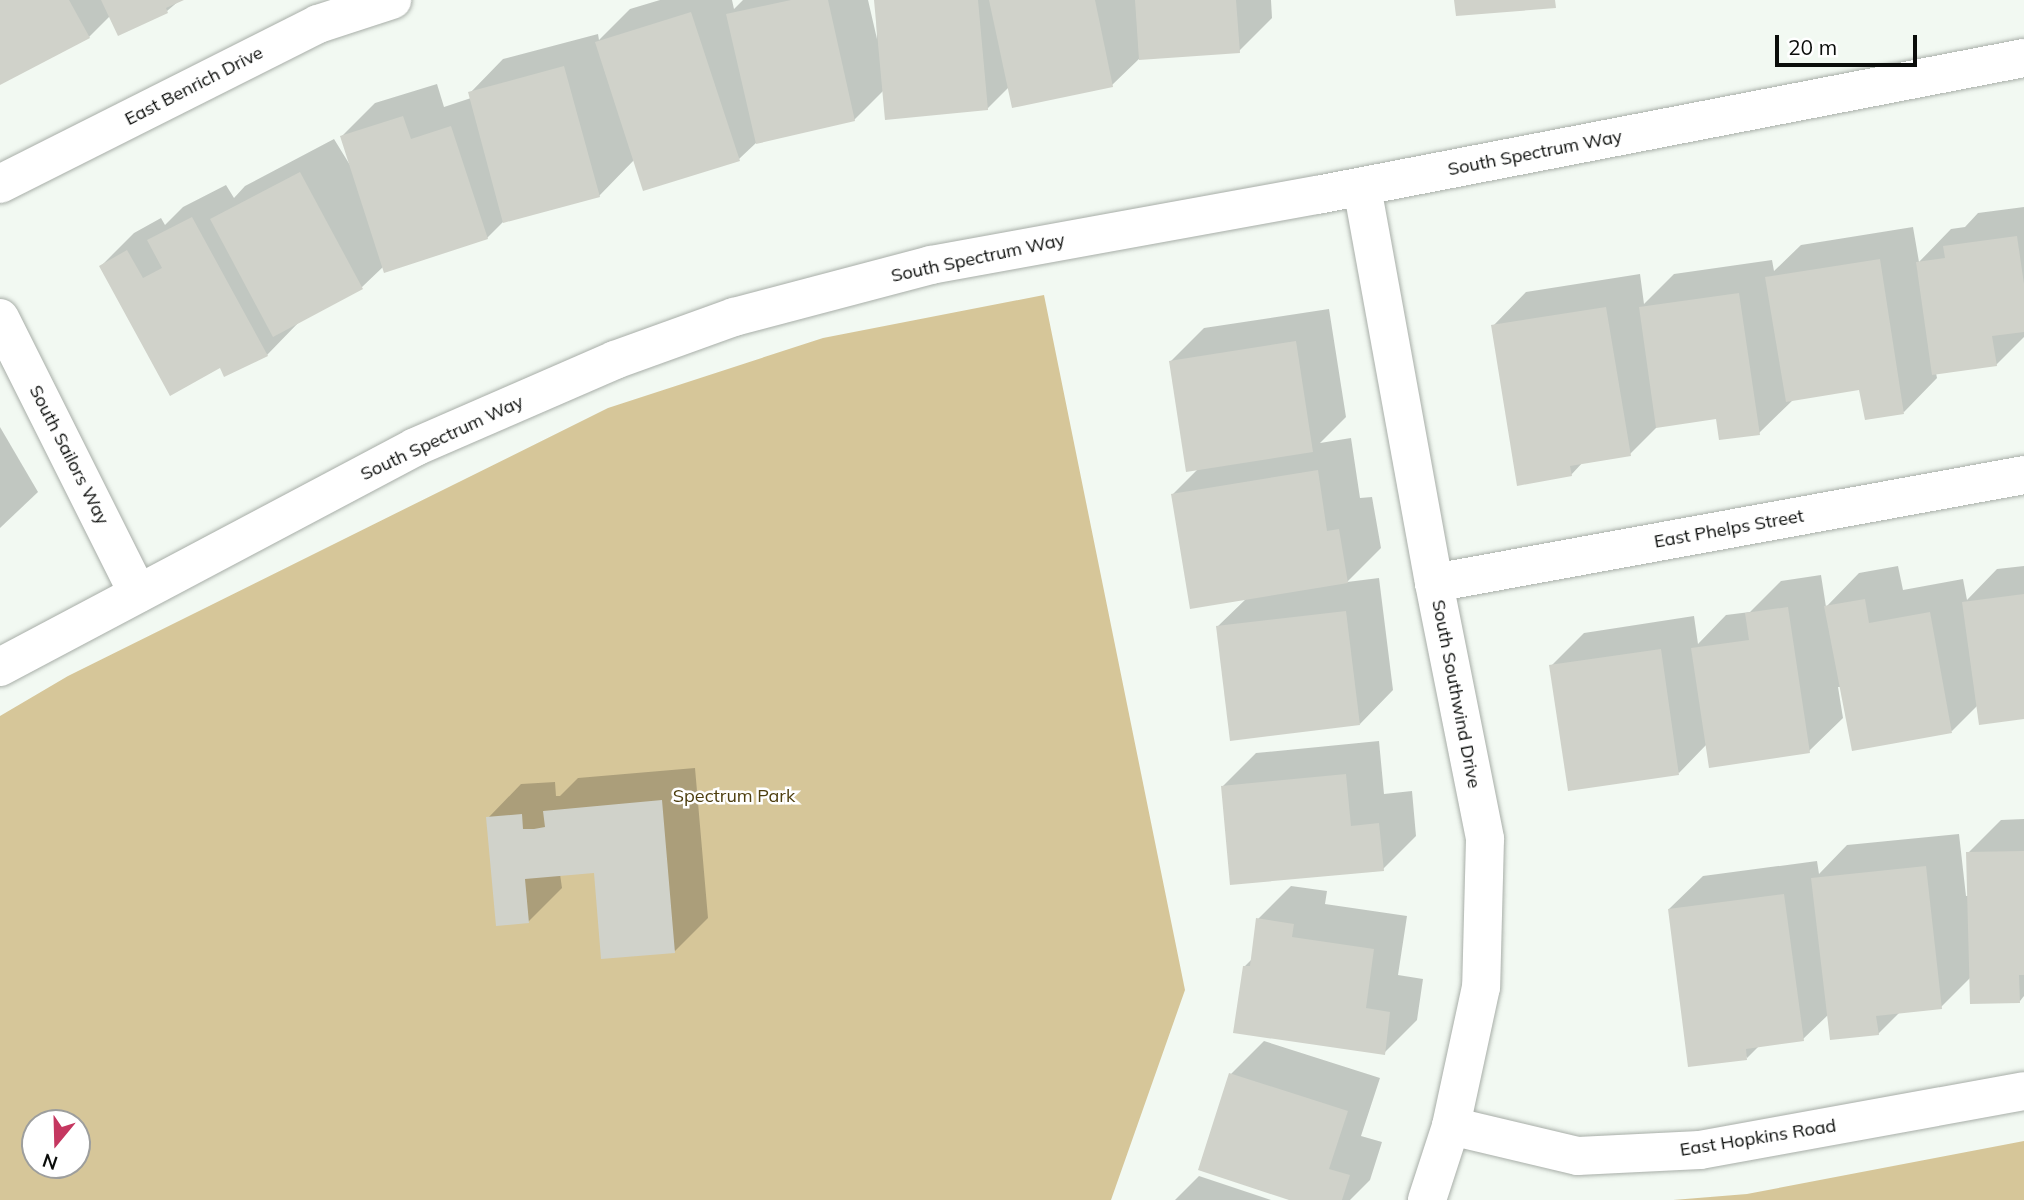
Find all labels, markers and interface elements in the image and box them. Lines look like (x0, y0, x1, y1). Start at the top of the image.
scale bar (1779, 21, 1921, 65)
text: 20 m (1788, 34, 1837, 60)
street label: East Benrich Drive (121, 42, 267, 130)
street label: South Spectrum Way (1446, 126, 1624, 180)
street label: South Spectrum Way (889, 229, 1067, 287)
street label: South Sailors Way (25, 382, 113, 528)
street label: South Spectrum Way (357, 391, 527, 485)
street label: East Phelps Street (1652, 505, 1806, 553)
street label: South Southwind Drive (1427, 598, 1485, 790)
park label: Spectrum Park (673, 785, 795, 807)
north arrow (21, 1109, 91, 1179)
street label: East Hopkins Road (1678, 1115, 1838, 1161)
text: N (39, 1148, 61, 1176)

